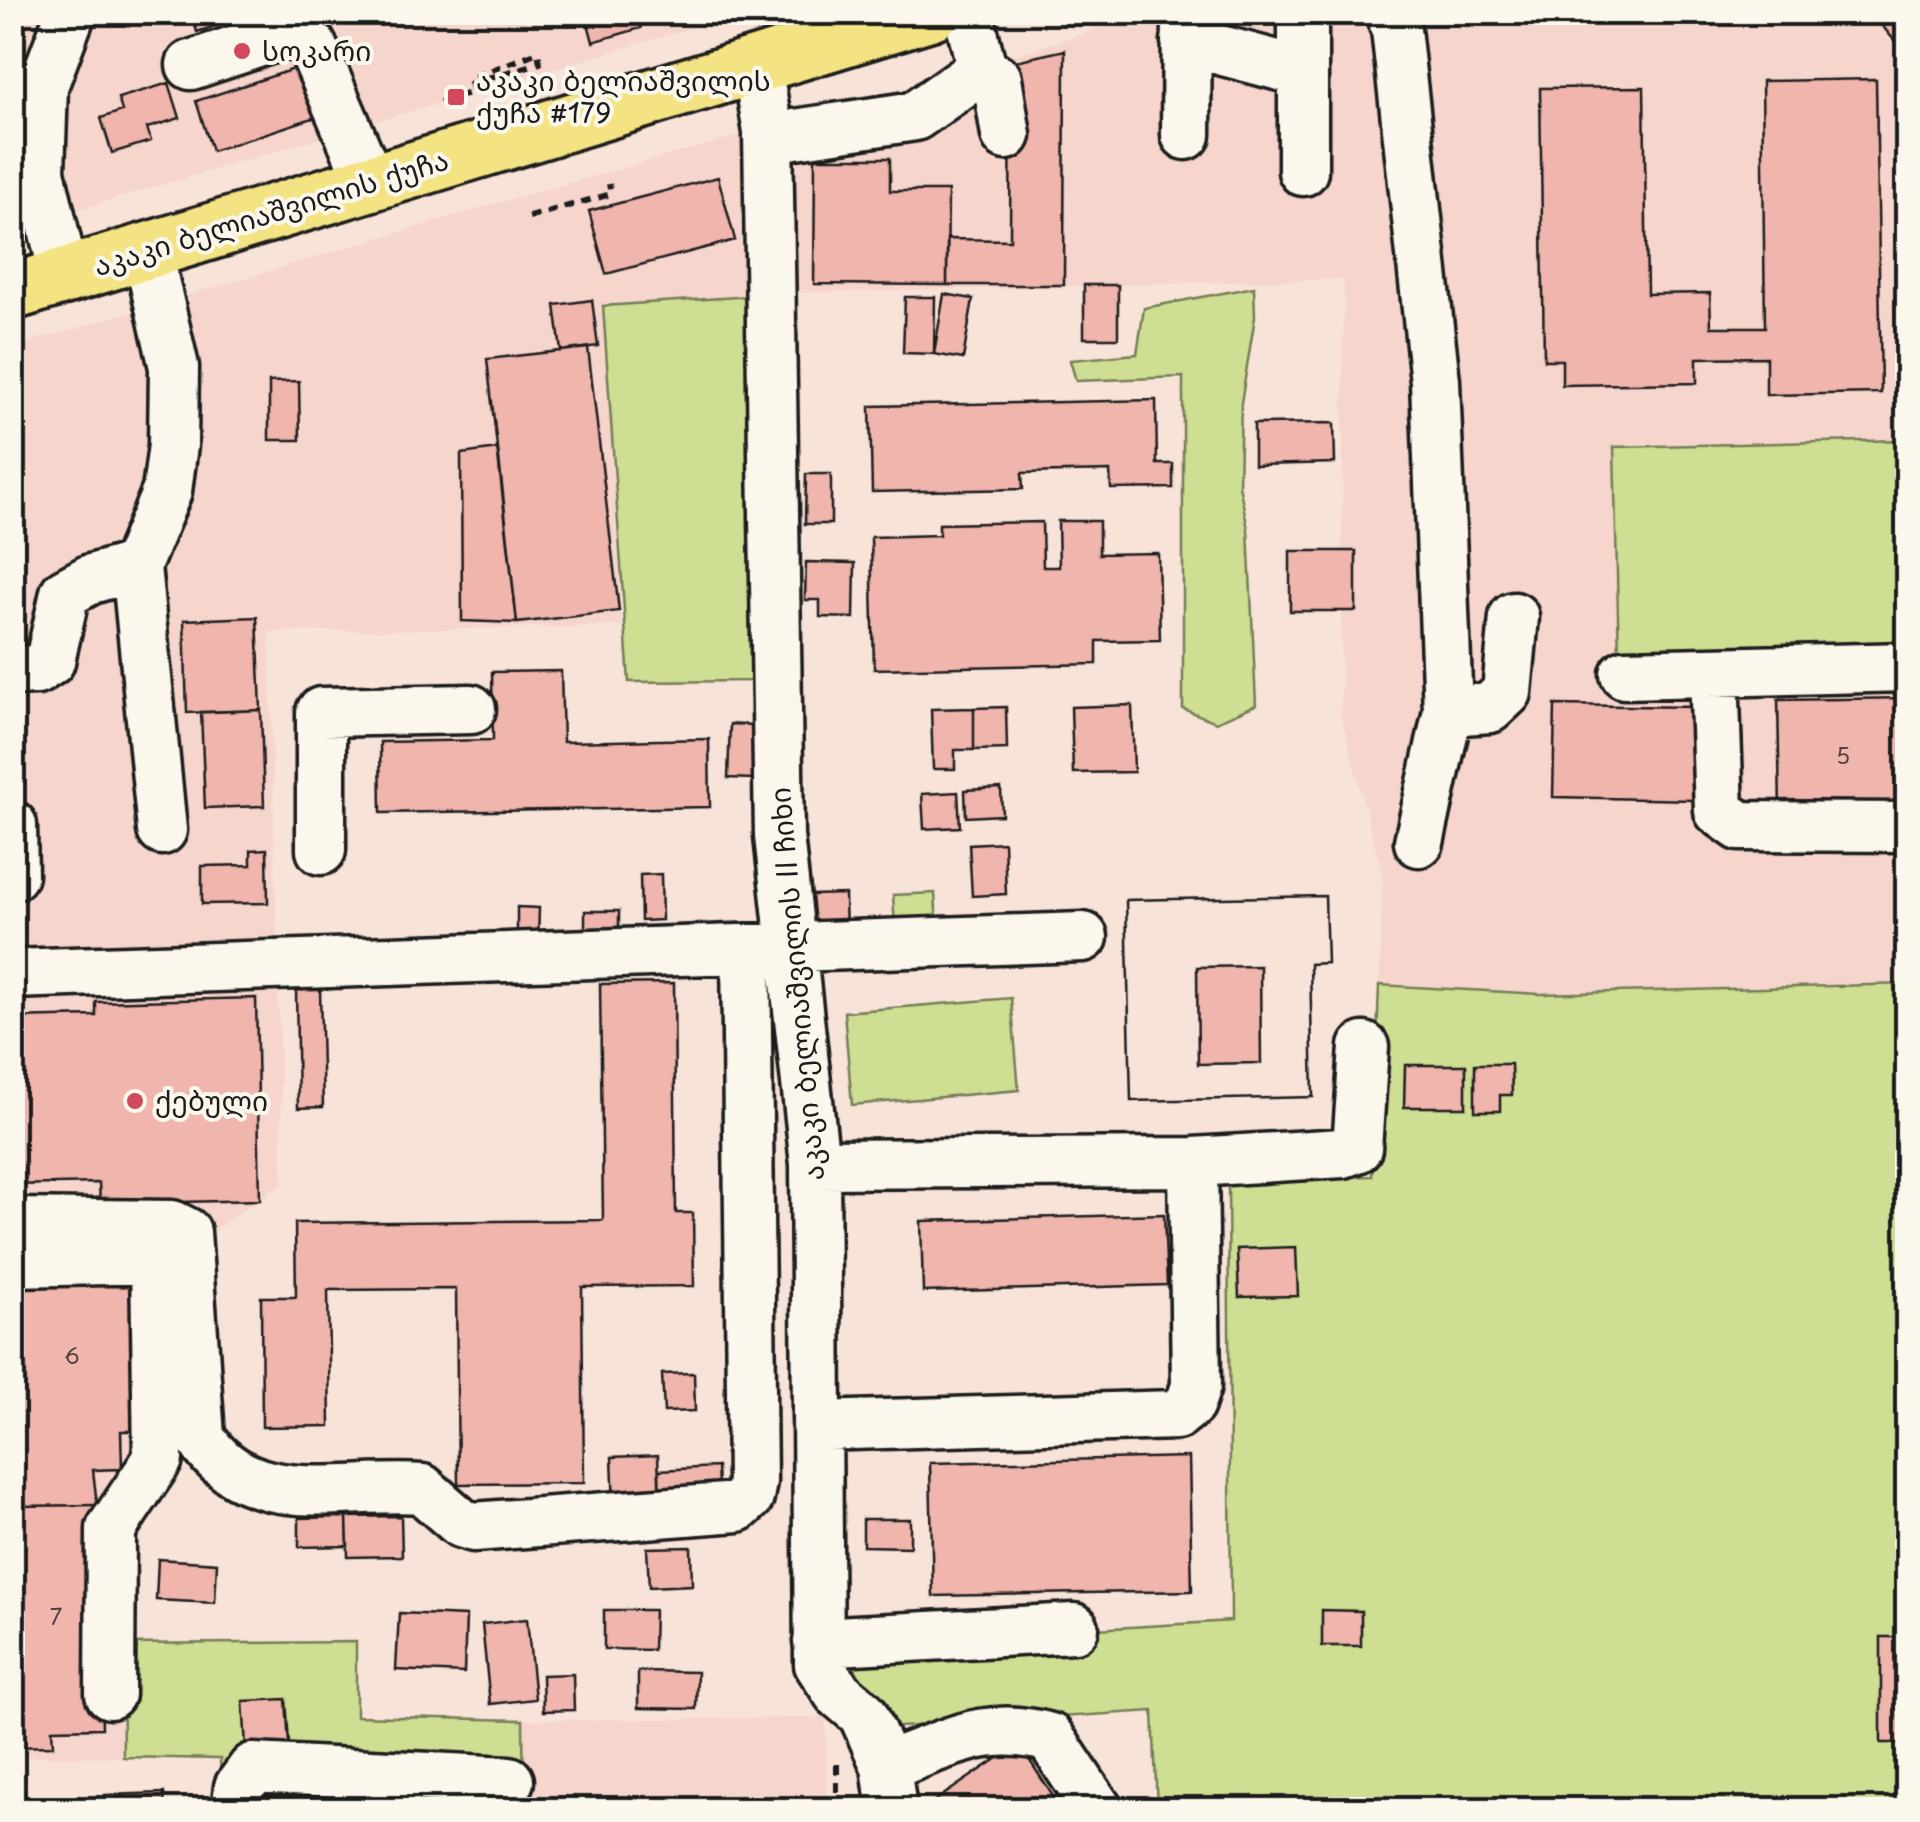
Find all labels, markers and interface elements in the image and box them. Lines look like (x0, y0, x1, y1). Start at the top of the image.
place label: სოკარი (262, 28, 371, 71)
marker: სოკარი (231, 40, 253, 62)
place label: აკაკი ბელიაშვილის ქუჩა #179 (476, 58, 771, 133)
marker: აკაკი ბელიაშვილის ქუჩა #179 (445, 86, 467, 108)
street label: აკაკი ბელიაშვილის ქუჩა (88, 137, 453, 286)
house number: 5 (1836, 738, 1850, 771)
street label: აკაკი ბელიაშვილის II ჩიხი (757, 786, 834, 1183)
place label: ქებული (155, 1078, 268, 1121)
marker: ქებული (124, 1090, 146, 1112)
house number: 6 (64, 1338, 80, 1371)
house number: 7 (50, 1599, 62, 1632)

